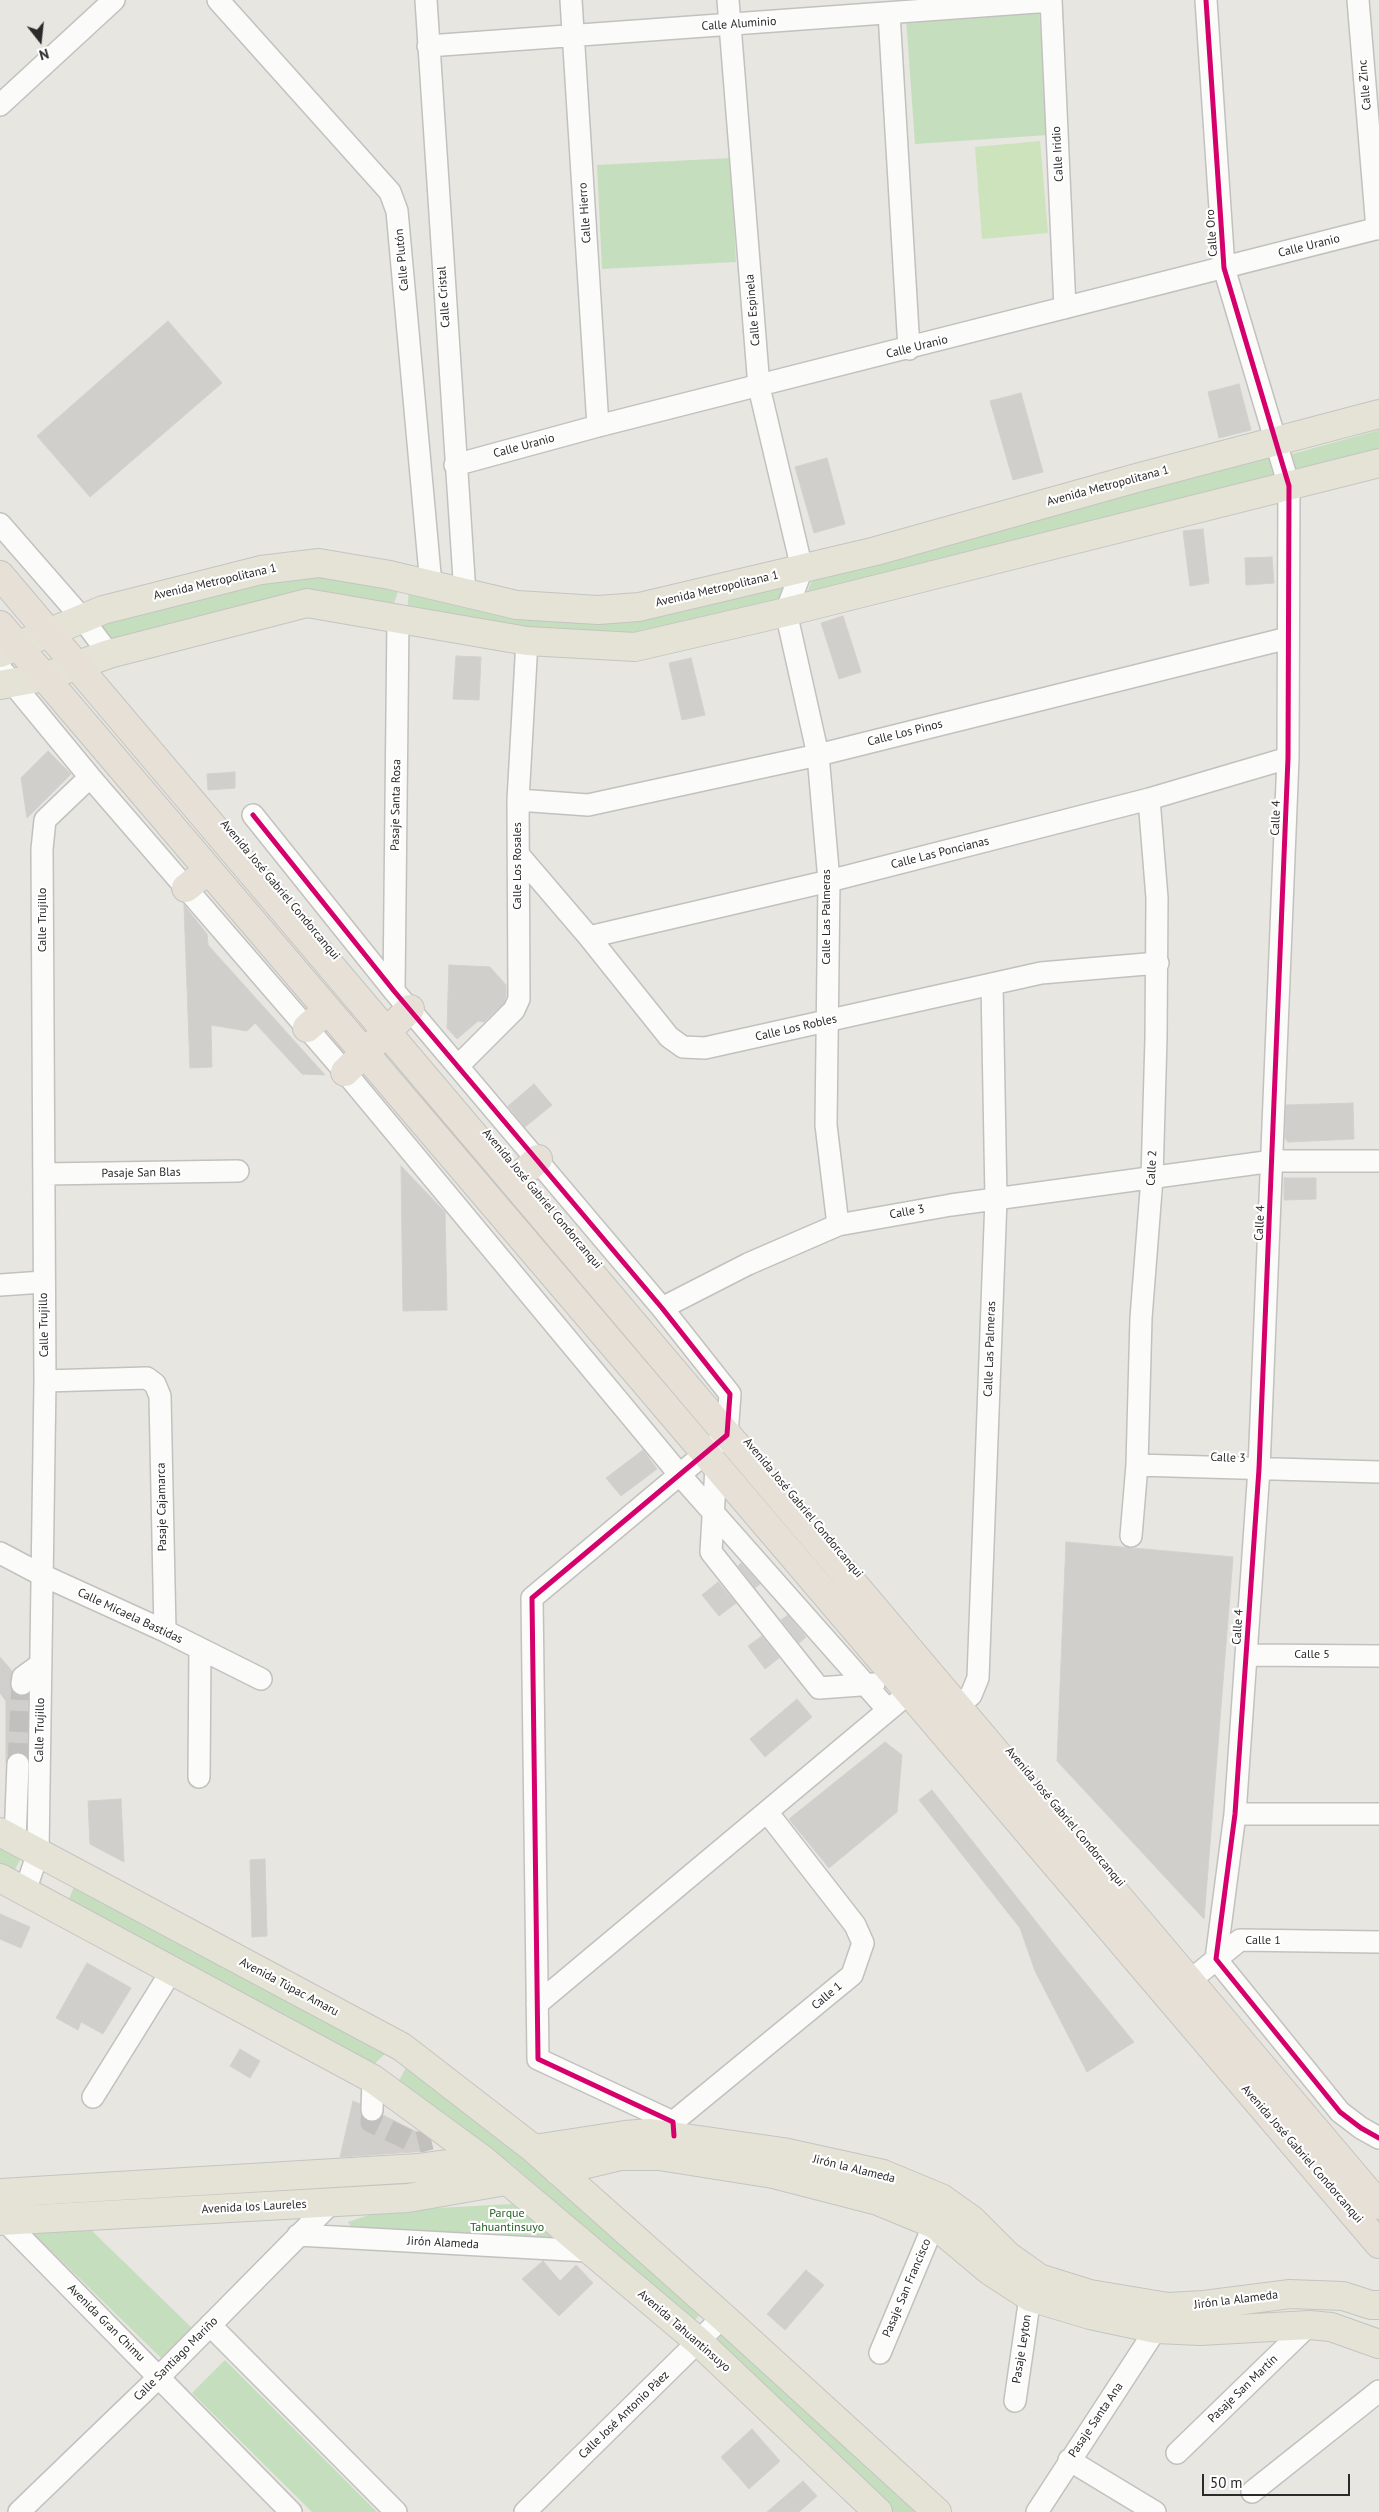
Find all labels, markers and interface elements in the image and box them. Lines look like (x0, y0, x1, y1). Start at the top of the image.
street label: Calle Aluminio (701, 14, 777, 34)
north arrow (15, 15, 65, 65)
text: N (37, 44, 51, 64)
street label: Calle Zinc (1356, 59, 1374, 111)
street label: Calle Iridio (1049, 126, 1067, 182)
street label: Calle Hierro (576, 182, 594, 244)
street label: Calle Oro (1203, 209, 1221, 257)
street label: Calle Plutón (392, 228, 412, 292)
street label: Calle Uranio (1277, 231, 1341, 261)
street label: Calle Cristal (435, 266, 453, 328)
street label: Calle Espinela (743, 273, 763, 347)
street label: Calle Uranio (885, 332, 949, 362)
street label: Calle Uranio (492, 431, 556, 461)
street label: Avenida Metropolitana 1 (1045, 463, 1171, 509)
street label: Avenida Metropolitana 1 (152, 561, 278, 603)
street label: Avenida Metropolitana 1 (654, 568, 780, 610)
street label: Calle Los Pinos (866, 717, 944, 749)
street label: Pasaje Santa Rosa (388, 759, 404, 851)
street label: Calle 4 (1268, 800, 1284, 836)
street label: Avenida José Gabriel Condorcanqui (217, 817, 343, 963)
street label: Calle Los Rosales (511, 822, 525, 910)
street label: Calle Las Poncianas (890, 834, 990, 872)
street label: Calle Las Palmeras (820, 869, 834, 965)
street label: Calle Trujillo (36, 888, 50, 952)
street label: Calle Los Robles (754, 1012, 838, 1044)
street label: Avenida José Gabriel Condorcanqui (479, 1126, 605, 1272)
street label: Calle 2 (1144, 1150, 1160, 1186)
street label: Pasaje San Blas (101, 1165, 181, 1181)
street label: Calle 3 (888, 1202, 926, 1222)
street label: Calle 4 (1252, 1205, 1268, 1241)
street label: Calle Trujillo (36, 1293, 52, 1357)
street label: Calle Las Palmeras (981, 1301, 999, 1397)
street label: Avenida José Gabriel Condorcanqui (740, 1435, 866, 1581)
street label: Calle 3 (1210, 1450, 1246, 1466)
street label: Pasaje Cajamarca (154, 1463, 170, 1551)
street label: Calle Micaela Bastidas (75, 1585, 185, 1647)
street label: Calle 4 (1230, 1609, 1246, 1645)
street label: Calle 5 (1294, 1648, 1330, 1662)
street label: Calle Trujillo (32, 1698, 48, 1762)
street label: Avenida José Gabriel Condorcanqui (1002, 1744, 1128, 1890)
street label: Calle 1 (1245, 1934, 1281, 1948)
street label: Avenida Túpac Amaru (237, 1955, 341, 2019)
street label: Calle 1 (809, 1979, 845, 2013)
street label: Avenida José Gabriel Condorcanqui (1238, 2082, 1366, 2226)
street label: Jirón la Alameda (811, 2152, 897, 2186)
street label: Avenida los Laureles (201, 2197, 307, 2217)
park label: Parque Tahuantinsuyo (470, 2207, 544, 2235)
street label: Jirón Alameda (407, 2234, 479, 2252)
street label: Pasaje San Francisco (880, 2236, 934, 2340)
street label: Avenida Gran Chimu (64, 2281, 148, 2365)
street label: Avenida Tahuantinsuyo (635, 2287, 733, 2375)
street label: Jirón la Alameda (1193, 2288, 1279, 2312)
street label: Calle Santiago Mariño (131, 2314, 221, 2404)
street label: Pasaje Leyton (1009, 2314, 1035, 2384)
street label: Pasaje San Martín (1205, 2352, 1281, 2426)
street label: Calle José Antonio Páez (576, 2368, 672, 2462)
street label: Pasaje Santa Ana (1066, 2380, 1126, 2460)
scale bar (1204, 2464, 1352, 2496)
text: 50 m (1210, 2473, 1243, 2492)

